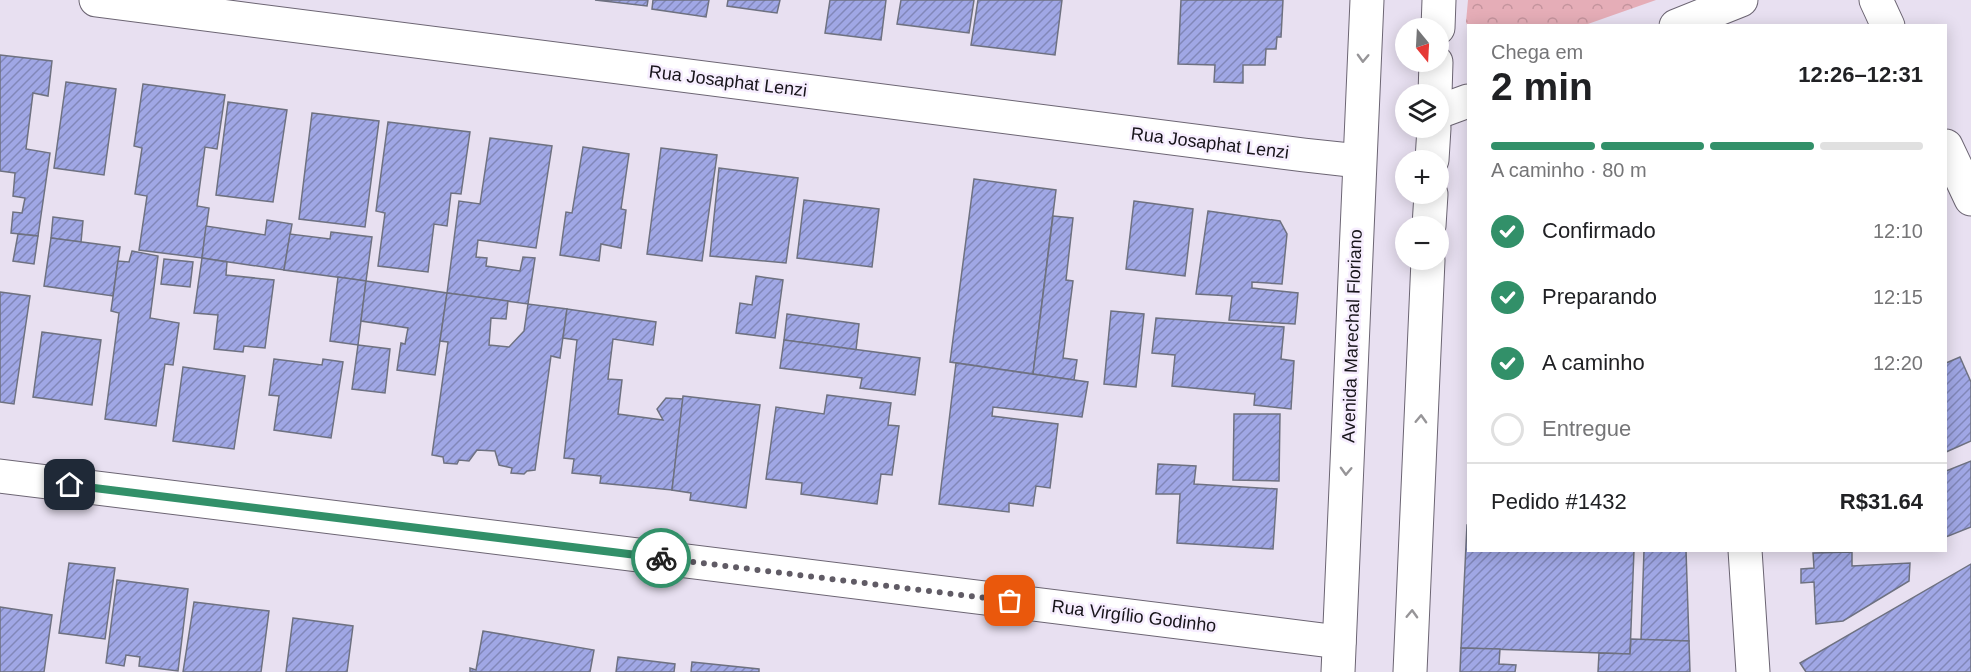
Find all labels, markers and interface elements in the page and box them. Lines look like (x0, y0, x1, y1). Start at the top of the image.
north arrow (1395, 18, 1449, 72)
map controls (1395, 18, 1449, 270)
text: Chega em (1491, 41, 1583, 63)
one-way arrow (1357, 54, 1369, 63)
street label: Rua Josaphat Lenzi (648, 61, 808, 101)
text: 12:26–12:31 (1798, 62, 1923, 87)
text: 2 min (1491, 65, 1593, 108)
button: layers (1395, 84, 1449, 138)
street label: Rua Josaphat Lenzi (1130, 123, 1290, 163)
button: + (1395, 150, 1449, 204)
text: A caminho · 80 m (1491, 159, 1647, 181)
icon: check (1491, 215, 1524, 248)
button: − (1395, 216, 1449, 270)
text: Confirmado (1542, 218, 1656, 243)
text: 12:10 (1873, 220, 1923, 242)
street label: Avenida Marechal Floriano (1338, 229, 1366, 443)
icon: check (1491, 281, 1524, 314)
text: Preparando (1542, 284, 1657, 309)
text: 12:15 (1873, 286, 1923, 308)
icon: check (1491, 347, 1524, 380)
text: A caminho (1542, 350, 1645, 375)
text: 12:20 (1873, 352, 1923, 374)
one-way arrow (1414, 414, 1427, 423)
text: Entregue (1542, 416, 1631, 441)
pin (44, 459, 95, 510)
one-way arrow (1340, 466, 1353, 475)
icon: home (53, 468, 86, 501)
text: Pedido #1432 (1491, 489, 1627, 514)
text: R$31.64 (1840, 489, 1923, 514)
courier (631, 528, 691, 588)
icon: bike (645, 542, 678, 575)
pin (984, 575, 1035, 626)
icon: bag (993, 584, 1026, 617)
street label: Rua Virgílio Godinho (1051, 596, 1217, 636)
one-way arrow (1406, 609, 1419, 618)

